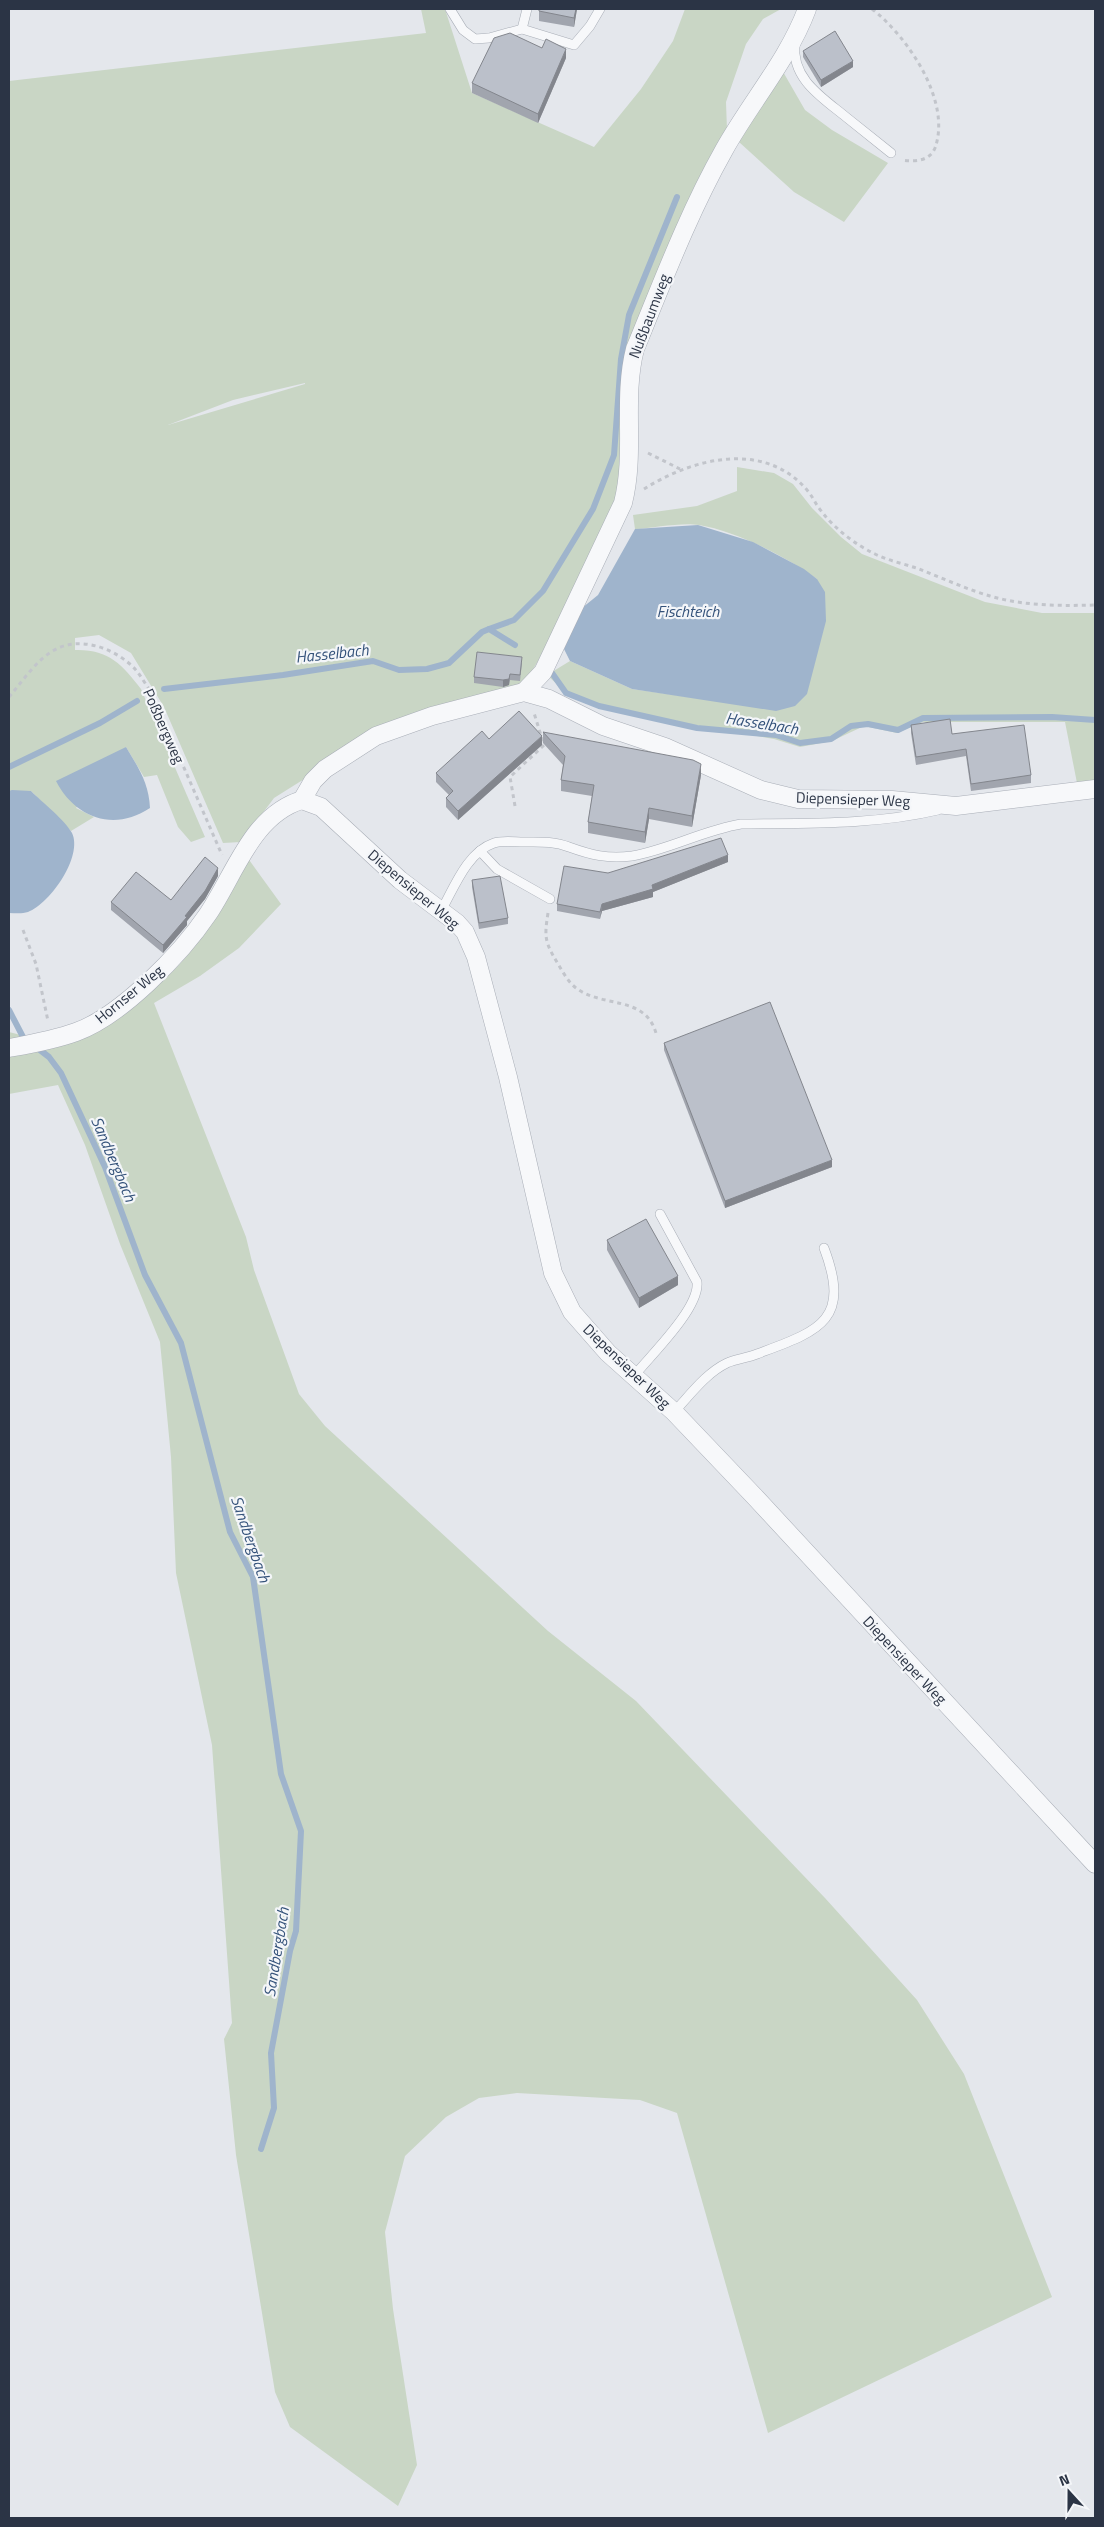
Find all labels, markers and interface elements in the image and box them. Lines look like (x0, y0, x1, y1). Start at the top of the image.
street label: Nußbaumweg (622, 270, 676, 362)
water label: Fischteich (657, 599, 720, 623)
water label: Hasselbach (294, 637, 371, 669)
street label: Poßbergweg (137, 685, 191, 768)
water label: Hasselbach (724, 705, 801, 741)
street label: Diepensieper Weg (796, 786, 911, 812)
street label: Diepensieper Weg (363, 844, 465, 935)
street label: Hornser Weg (90, 959, 169, 1029)
water label: Sandbergbach (85, 1113, 143, 1206)
street label: Diepensieper Weg (578, 1318, 676, 1414)
water label: Sandbergbach (225, 1492, 277, 1587)
street label: Diepensieper Weg (858, 1610, 953, 1710)
water label: Sandbergbach (257, 1905, 295, 1998)
north arrow (1044, 2467, 1094, 2517)
text: N (1056, 2468, 1072, 2491)

